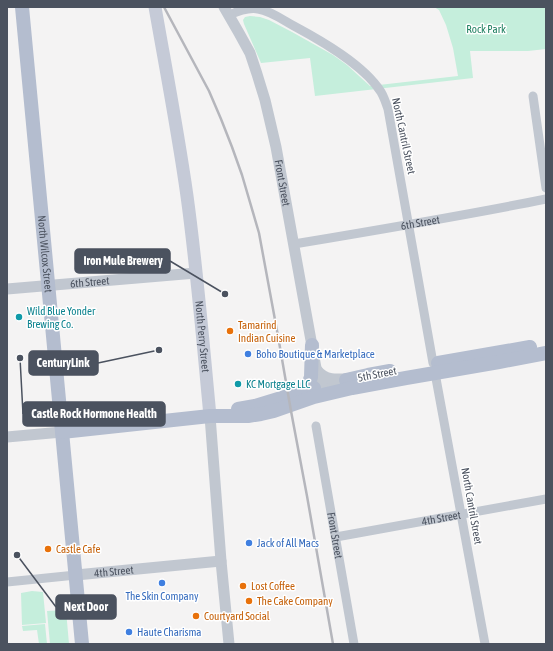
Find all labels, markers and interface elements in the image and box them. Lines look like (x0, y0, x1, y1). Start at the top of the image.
park label: Rock Park (466, 23, 506, 35)
street label: North Cantril Street (390, 97, 418, 175)
street label: Front Street (272, 159, 293, 207)
street label: 6th Street (400, 213, 441, 232)
street label: North Wilcox Street (36, 215, 55, 293)
callout: Iron Mule Brewery (75, 249, 170, 273)
text: Iron Mule Brewery (83, 254, 163, 268)
street label: 6th Street (70, 274, 110, 290)
street label: North Perry Street (193, 300, 212, 373)
place label: Wild Blue Yonder Brewing Co. (27, 305, 96, 330)
marker: Wild Blue Yonder Brewing Co. (14, 312, 24, 322)
place label: Tamarind Indian Cuisine (238, 319, 295, 344)
marker: Tamarind Indian Cuisine (225, 326, 235, 336)
place label: Boho Boutique & Marketplace (256, 348, 375, 360)
marker: Boho Boutique & Marketplace (243, 349, 253, 359)
callout: CenturyLink (29, 351, 98, 375)
text: CenturyLink (37, 356, 90, 370)
street label: 5th Street (357, 364, 397, 384)
place label: KC Mortgage LLC (246, 378, 310, 390)
marker: KC Mortgage LLC (233, 379, 243, 389)
callout: Castle Rock Hormone Health (23, 402, 165, 426)
text: Castle Rock Hormone Health (31, 407, 157, 421)
street label: North Cantril Street (459, 467, 485, 545)
street label: 4th Street (421, 509, 462, 527)
street label: Front Street (325, 511, 345, 559)
place label: Jack of All Macs (257, 537, 319, 549)
marker: Jack of All Macs (244, 538, 254, 548)
place label: Castle Cafe (56, 543, 101, 555)
marker: Castle Cafe (43, 544, 53, 554)
street label: 4th Street (94, 563, 134, 579)
marker: The Skin Company (157, 578, 167, 588)
place label: Lost Coffee (251, 580, 295, 592)
marker: Lost Coffee (238, 581, 248, 591)
place label: The Skin Company (125, 590, 199, 602)
callout: Next Door (56, 595, 116, 619)
place label: The Cake Company (257, 595, 333, 607)
marker: The Cake Company (244, 596, 254, 606)
text: Next Door (64, 600, 108, 614)
place label: Courtyard Social (204, 610, 270, 622)
marker: Courtyard Social (191, 611, 201, 621)
place label: Haute Charisma (137, 626, 201, 638)
marker: Haute Charisma (124, 627, 134, 637)

